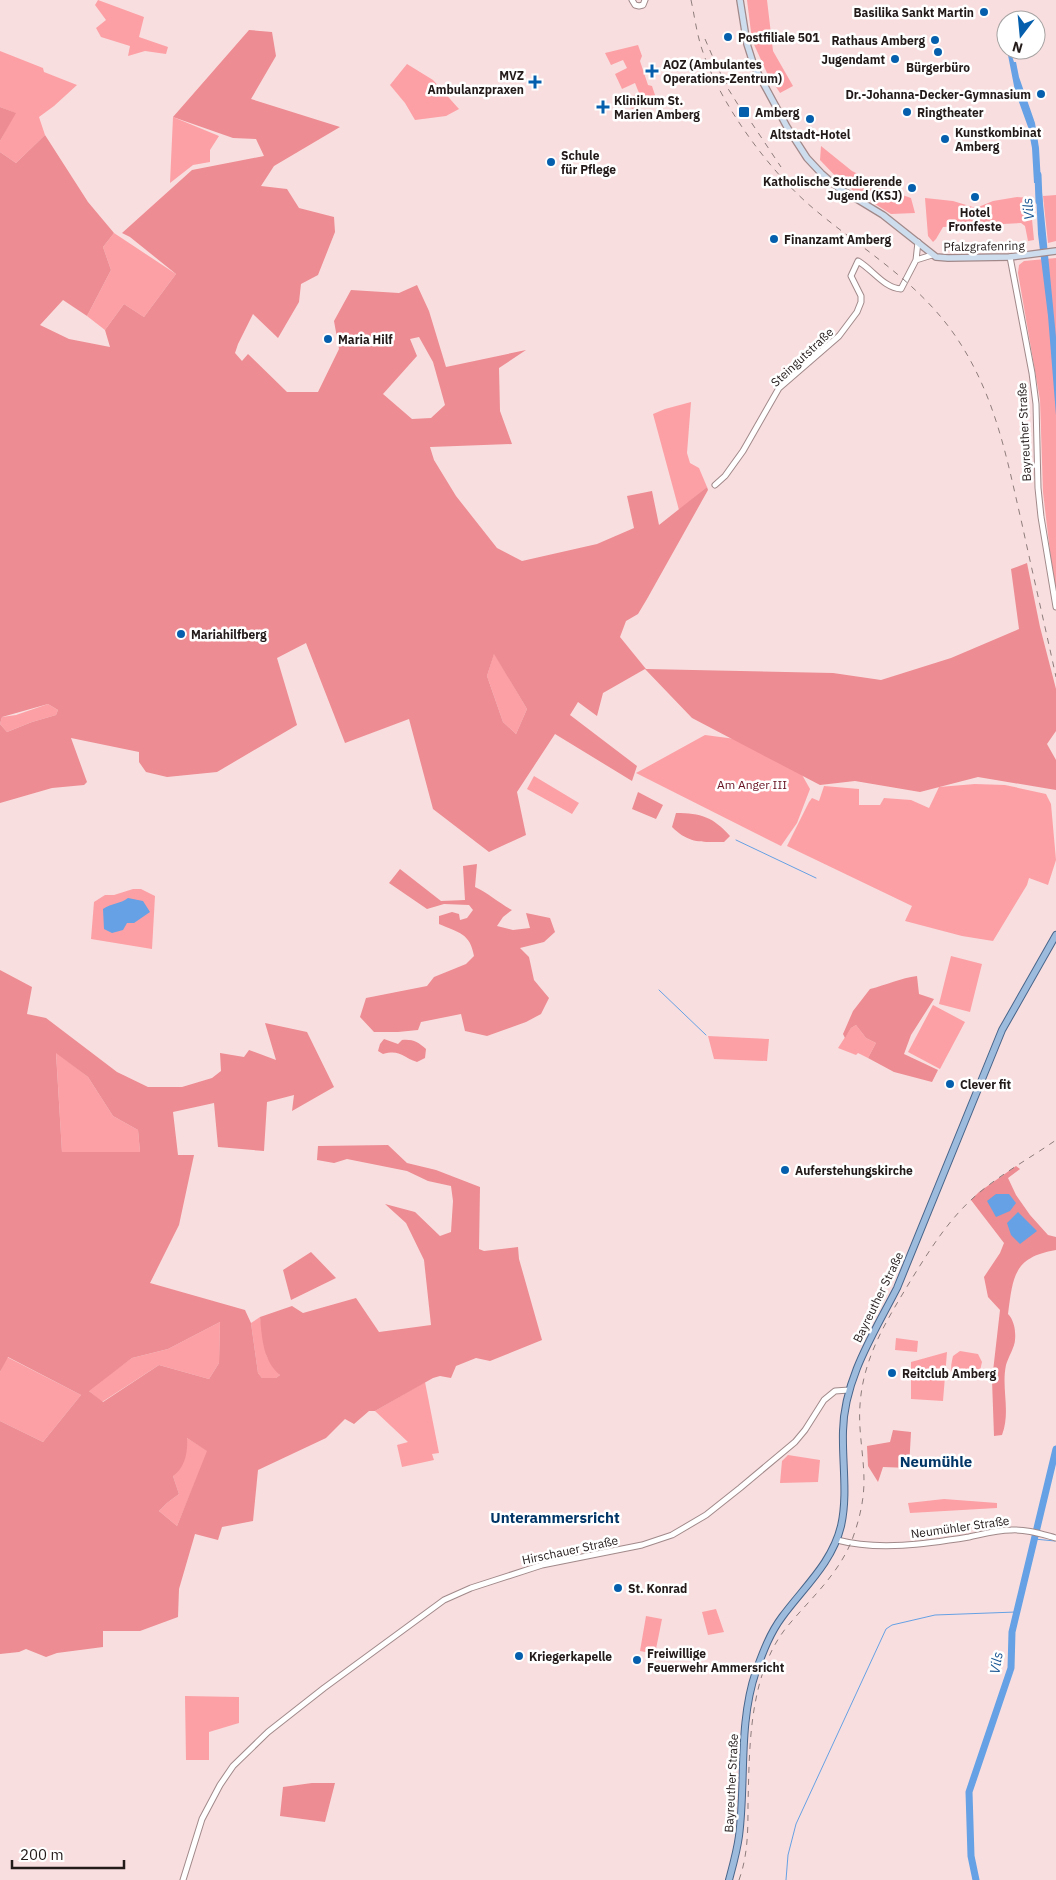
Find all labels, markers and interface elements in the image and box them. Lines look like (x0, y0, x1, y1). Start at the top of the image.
place label: Basilika Sankt Martin (854, 5, 974, 20)
marker: Basilika Sankt Martin (978, 6, 990, 18)
north arrow (996, 10, 1046, 60)
place label: Postfiliale 501 (738, 30, 819, 45)
marker: Postfiliale 501 (722, 31, 734, 43)
place label: Rathaus Amberg (831, 33, 925, 48)
marker: Rathaus Amberg (929, 34, 941, 46)
text: N (1010, 37, 1025, 58)
marker: Bürgerbüro (932, 46, 944, 58)
place label: Jugendamt (821, 52, 885, 67)
marker: Jugendamt (889, 53, 901, 65)
place label: AOZ (Ambulantes Operations-Zentrum) (663, 57, 782, 86)
place label: Bürgerbüro (906, 60, 970, 75)
marker: AOZ (Ambulantes Operations-Zentrum) (645, 64, 659, 78)
place label: MVZ Ambulanzpraxen (428, 68, 524, 97)
marker: MVZ Ambulanzpraxen (528, 75, 542, 89)
place label: Dr.-Johanna-Decker-Gymnasium (846, 87, 1031, 102)
marker: Dr.-Johanna-Decker-Gymnasium (1035, 88, 1047, 100)
place label: Klinikum St. Marien Amberg (614, 93, 700, 122)
marker: Klinikum St. Marien Amberg (596, 100, 610, 114)
marker: Amberg (737, 105, 751, 119)
place label: Amberg (755, 105, 800, 120)
place label: Ringtheater (917, 105, 984, 120)
marker: Ringtheater (901, 106, 913, 118)
marker: Altstadt-Hotel (804, 113, 816, 125)
place label: Kunstkombinat Amberg (955, 125, 1042, 154)
place label: Altstadt-Hotel (770, 127, 851, 142)
marker: Kunstkombinat Amberg (939, 133, 951, 145)
place label: Schule für Pflege (561, 148, 616, 177)
marker: Schule für Pflege (545, 156, 557, 168)
place label: Katholische Studierende Jugend (KSJ) (763, 174, 902, 203)
marker: Katholische Studierende Jugend (KSJ) (906, 182, 918, 194)
marker: Hotel Fronfeste (969, 191, 981, 203)
water label: Vils (1018, 197, 1038, 221)
place label: Hotel Fronfeste (948, 205, 1002, 234)
place label: Finanzamt Amberg (784, 232, 891, 247)
marker: Finanzamt Amberg (768, 233, 780, 245)
street label: Pfalzgrafenring (943, 238, 1025, 254)
street label: Steingutstraße (768, 324, 837, 390)
place label: Maria Hilf (338, 332, 393, 347)
marker: Maria Hilf (322, 333, 334, 345)
street label: Bayreuther Straße (1014, 382, 1034, 482)
place label: Mariahilfberg (191, 627, 267, 642)
marker: Mariahilfberg (175, 628, 187, 640)
park label: Am Anger III (717, 777, 787, 792)
place label: Clever fit (960, 1077, 1012, 1092)
marker: Clever fit (944, 1078, 956, 1090)
place label: Auferstehungskirche (795, 1163, 913, 1178)
marker: Auferstehungskirche (779, 1164, 791, 1176)
street label: Bayreuther Straße (850, 1249, 907, 1345)
place label: Reitclub Amberg (902, 1366, 996, 1381)
marker: Reitclub Amberg (886, 1367, 898, 1379)
district label: Neumühle (900, 1452, 972, 1471)
district label: Unterammersricht (490, 1508, 620, 1527)
street label: Neumühler Straße (910, 1513, 1011, 1541)
street label: Hirschauer Straße (521, 1532, 620, 1568)
place label: St. Konrad (628, 1581, 687, 1596)
marker: St. Konrad (612, 1582, 624, 1594)
place label: Freiwillige Feuerwehr Ammersricht (647, 1646, 785, 1675)
place label: Kriegerkapelle (529, 1649, 612, 1664)
marker: Kriegerkapelle (513, 1650, 525, 1662)
water label: Vils (985, 1650, 1007, 1675)
marker: Freiwillige Feuerwehr Ammersricht (631, 1654, 643, 1666)
street label: Bayreuther Straße (721, 1733, 741, 1833)
scale bar (12, 1838, 125, 1870)
text: 200 m (20, 1845, 64, 1864)

